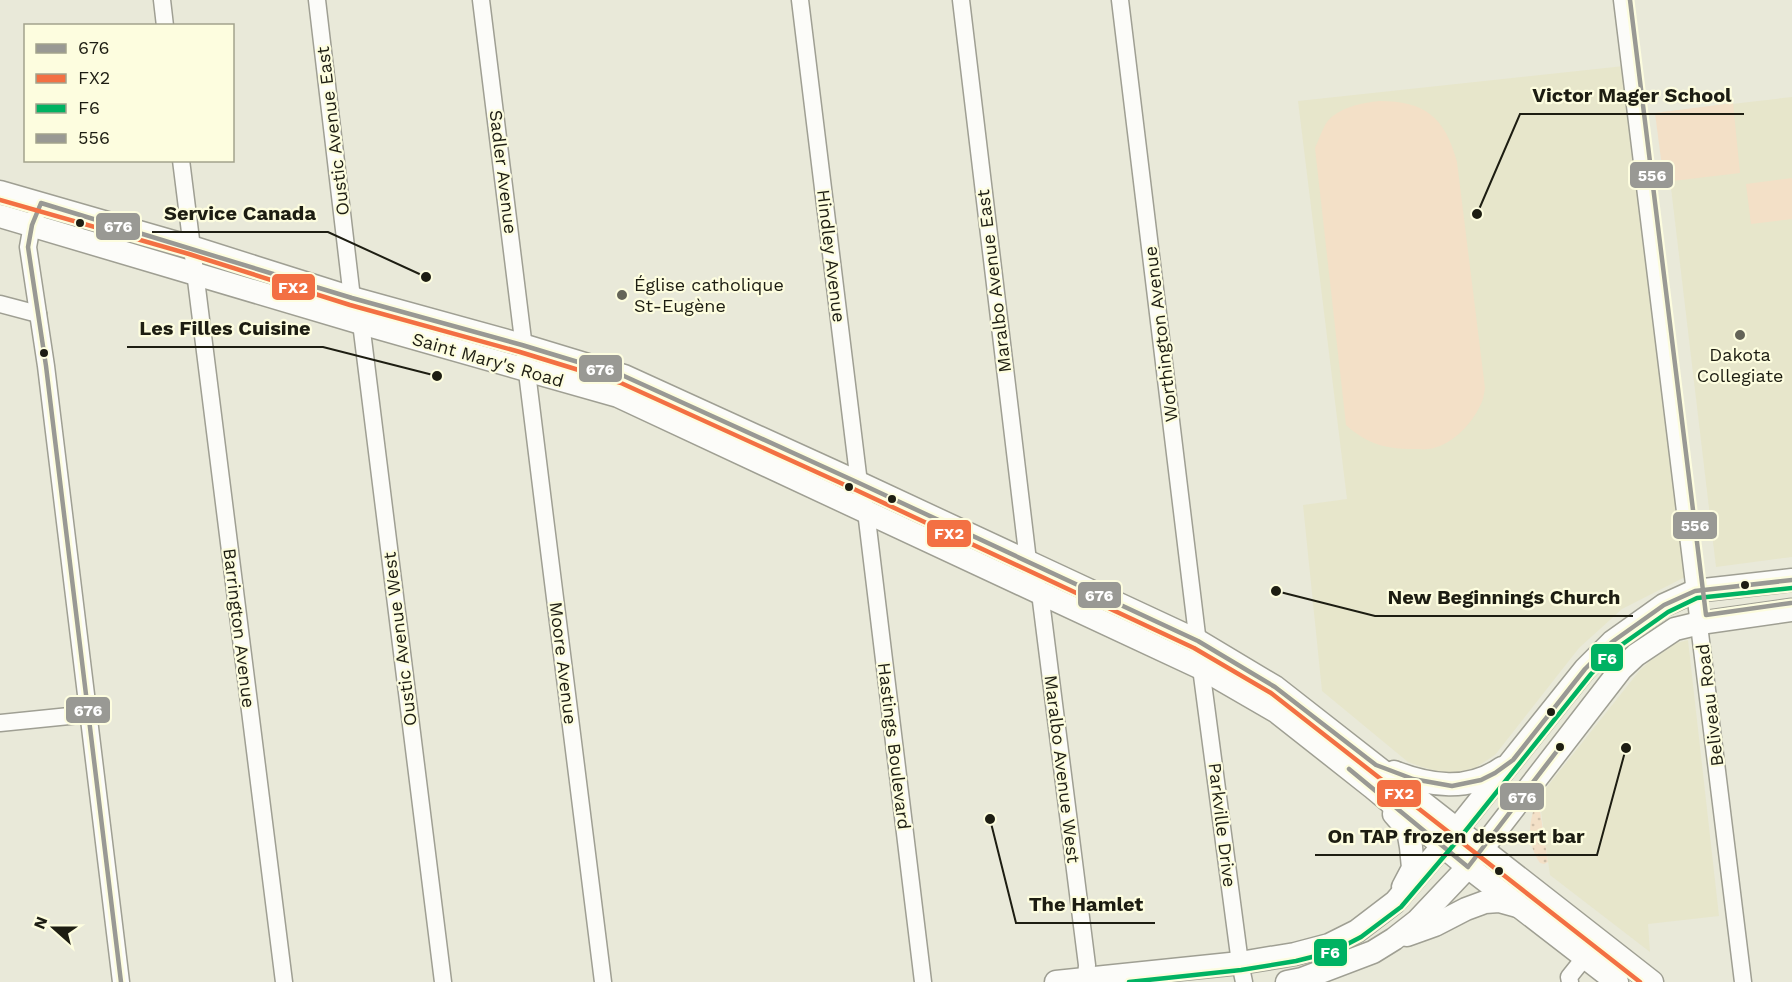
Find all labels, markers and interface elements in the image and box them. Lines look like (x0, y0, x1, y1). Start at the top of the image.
legend (24, 24, 234, 162)
text: 676 (78, 37, 109, 58)
street label: Oustic Avenue East (312, 45, 353, 217)
text: FX2 (78, 67, 110, 88)
callout: Victor Mager School (1520, 76, 1744, 114)
text: Victor Mager School (1532, 83, 1732, 107)
text: F6 (78, 97, 100, 118)
street label: Sadler Avenue (485, 109, 522, 235)
text: 556 (78, 127, 110, 148)
line badge: 556 (1629, 161, 1674, 189)
text: 556 (1638, 166, 1666, 185)
street label: Hindley Avenue (813, 188, 850, 324)
street label: Maralbo Avenue East (972, 188, 1015, 374)
callout: Service Canada (152, 194, 328, 232)
text: Service Canada (164, 201, 316, 225)
line badge: 676 (95, 212, 141, 241)
unlabelled marker (74, 217, 86, 229)
text: 676 (104, 217, 132, 236)
street label: Worthington Avenue (1139, 245, 1182, 423)
line badge: FX2 (271, 273, 316, 301)
place label: Église catholique St-Eugène (634, 274, 784, 316)
text: FX2 (278, 278, 308, 297)
marker: Église catholique St-Eugène (615, 288, 629, 302)
callout: Les Filles Cuisine (127, 309, 323, 347)
text: Les Filles Cuisine (139, 316, 311, 340)
street label: Saint Mary's Road (410, 328, 566, 391)
marker: Dakota Collegiate (1733, 328, 1747, 342)
place label: Dakota Collegiate (1697, 344, 1783, 386)
unlabelled marker (38, 347, 50, 359)
line badge: 676 (578, 354, 623, 383)
text: 676 (586, 360, 614, 379)
unlabelled marker (843, 481, 855, 493)
unlabelled marker (886, 493, 898, 505)
line badge: 556 (1672, 511, 1718, 540)
text: 556 (1681, 516, 1709, 535)
line badge: FX2 (926, 519, 972, 548)
text: FX2 (934, 524, 964, 543)
street label: Barrington Avenue (219, 547, 260, 709)
street label: Oustic Avenue West (378, 550, 421, 727)
callout: New Beginnings Church (1375, 578, 1633, 616)
unlabelled marker (1739, 579, 1751, 591)
line badge: 676 (1077, 581, 1122, 609)
text: New Beginnings Church (1388, 585, 1620, 609)
text: 676 (1085, 586, 1113, 605)
street label: Moore Avenue (546, 600, 581, 725)
street label: Beliveau Road (1692, 642, 1727, 768)
line badge: F6 (1590, 643, 1624, 672)
text: F6 (1597, 649, 1617, 668)
street label: Hastings Boulevard (874, 661, 915, 831)
street label: Maralbo Avenue West (1041, 674, 1085, 865)
line badge: 676 (65, 696, 111, 724)
text: 676 (74, 701, 102, 720)
unlabelled marker (1545, 706, 1557, 718)
unlabelled marker (1554, 741, 1566, 753)
street label: Parkville Drive (1204, 762, 1241, 888)
line badge: FX2 (1376, 779, 1422, 808)
line badge: 676 (1499, 782, 1545, 811)
text: FX2 (1384, 784, 1414, 803)
text: 676 (1508, 788, 1536, 807)
callout: On TAP frozen dessert bar (1315, 817, 1597, 855)
text: On TAP frozen dessert bar (1327, 824, 1585, 848)
unlabelled marker (1493, 865, 1505, 877)
callout: The Hamlet (1016, 885, 1155, 923)
text: The Hamlet (1029, 892, 1144, 916)
north arrow (24, 898, 84, 958)
text: N (29, 914, 51, 932)
line badge: F6 (1313, 938, 1348, 967)
text: F6 (1320, 943, 1340, 962)

